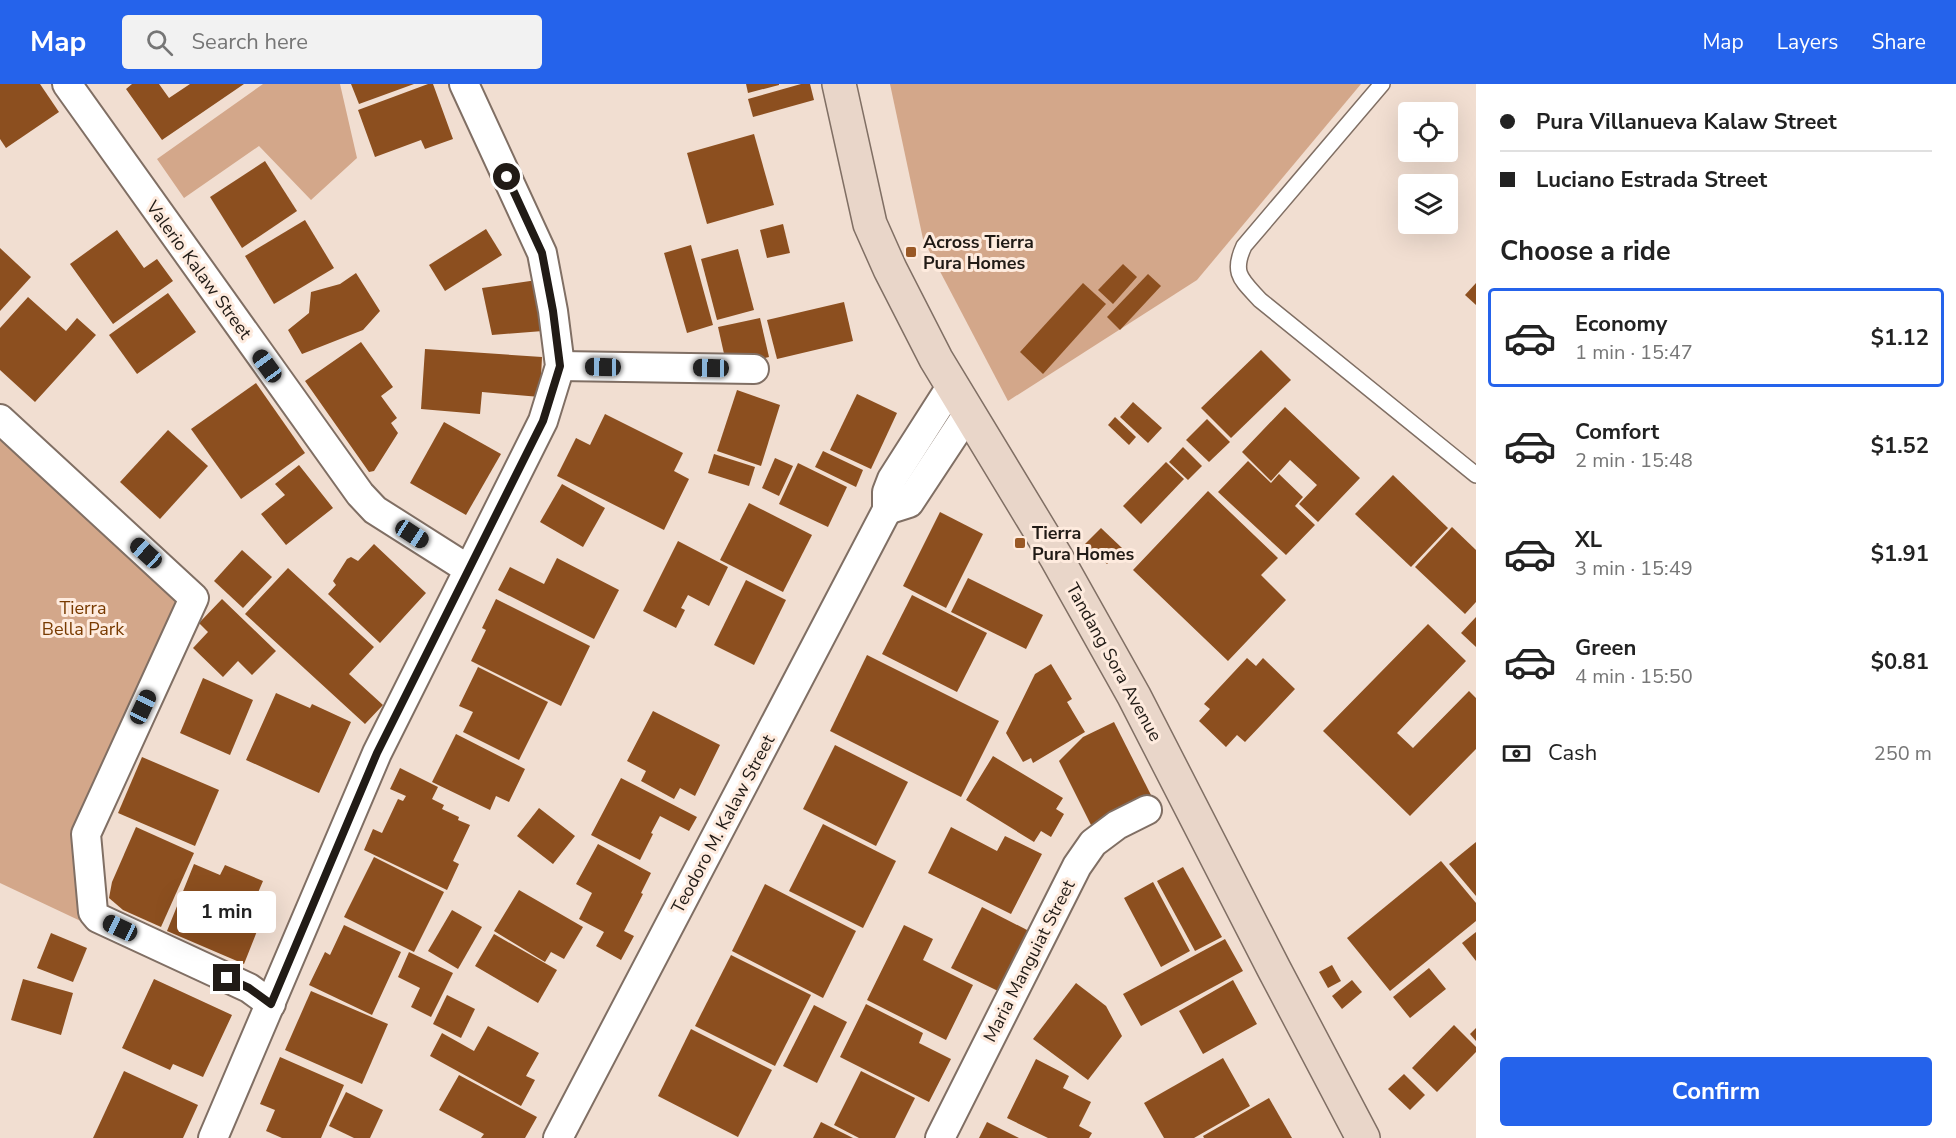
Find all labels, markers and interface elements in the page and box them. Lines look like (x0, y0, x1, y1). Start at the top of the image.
search box (122, 15, 542, 69)
text: Map (30, 23, 86, 61)
icon: search (143, 26, 176, 59)
text: Search here (191, 27, 308, 57)
text: Map (1702, 28, 1744, 56)
text: Layers (1777, 28, 1838, 56)
text: Share (1871, 28, 1926, 56)
map controls (1398, 102, 1458, 234)
button: locate (1398, 102, 1458, 162)
text: Pura Villanueva Kalaw Street (1536, 107, 1837, 137)
route start (493, 163, 520, 190)
text: Luciano Estrada Street (1536, 165, 1767, 195)
button: layers (1398, 174, 1458, 234)
street label: Valerio Kalaw Street (140, 195, 258, 345)
place label: Across Tierra Pura Homes (923, 230, 1034, 275)
text: Choose a ride (1500, 233, 1671, 270)
marker: Across Tierra Pura Homes (904, 245, 918, 259)
text: Economy (1575, 309, 1667, 339)
icon: car (1503, 311, 1557, 365)
text: $1.12 (1871, 323, 1929, 353)
text: 1 min · 15:47 (1575, 339, 1693, 366)
car (249, 346, 285, 386)
car (585, 358, 621, 376)
car (693, 359, 729, 377)
text: Comfort (1575, 417, 1659, 447)
icon: car (1503, 419, 1557, 473)
text: $1.52 (1871, 431, 1929, 461)
text: 2 min · 15:48 (1575, 447, 1693, 474)
car (392, 517, 432, 551)
place label: Tierra Pura Homes (1032, 521, 1135, 566)
text: XL (1575, 525, 1602, 555)
icon: car (1503, 527, 1557, 581)
car (127, 534, 165, 572)
marker: Tierra Pura Homes (1013, 536, 1027, 550)
text: $1.91 (1871, 539, 1929, 569)
text: 3 min · 15:49 (1575, 555, 1693, 582)
street label: Tandang Sora Avenue (1060, 579, 1168, 745)
park label: Tierra Bella Park (42, 596, 125, 641)
text: Green (1575, 633, 1636, 663)
icon: car (1503, 635, 1557, 689)
text: $0.81 (1871, 647, 1929, 677)
text: 4 min · 15:50 (1575, 663, 1693, 690)
car (127, 687, 159, 727)
street label: Teodoro M. Kalaw Street (666, 730, 781, 918)
icon: cash (1500, 737, 1533, 770)
text: Cash (1548, 738, 1597, 768)
text: 250 m (1874, 740, 1932, 767)
street label: Maria Manguiat Street (978, 875, 1081, 1046)
callout: 1 min (178, 891, 276, 933)
text: 1 min (201, 898, 252, 925)
car (100, 912, 140, 944)
route end (213, 964, 240, 991)
button: Confirm (1500, 1057, 1932, 1126)

